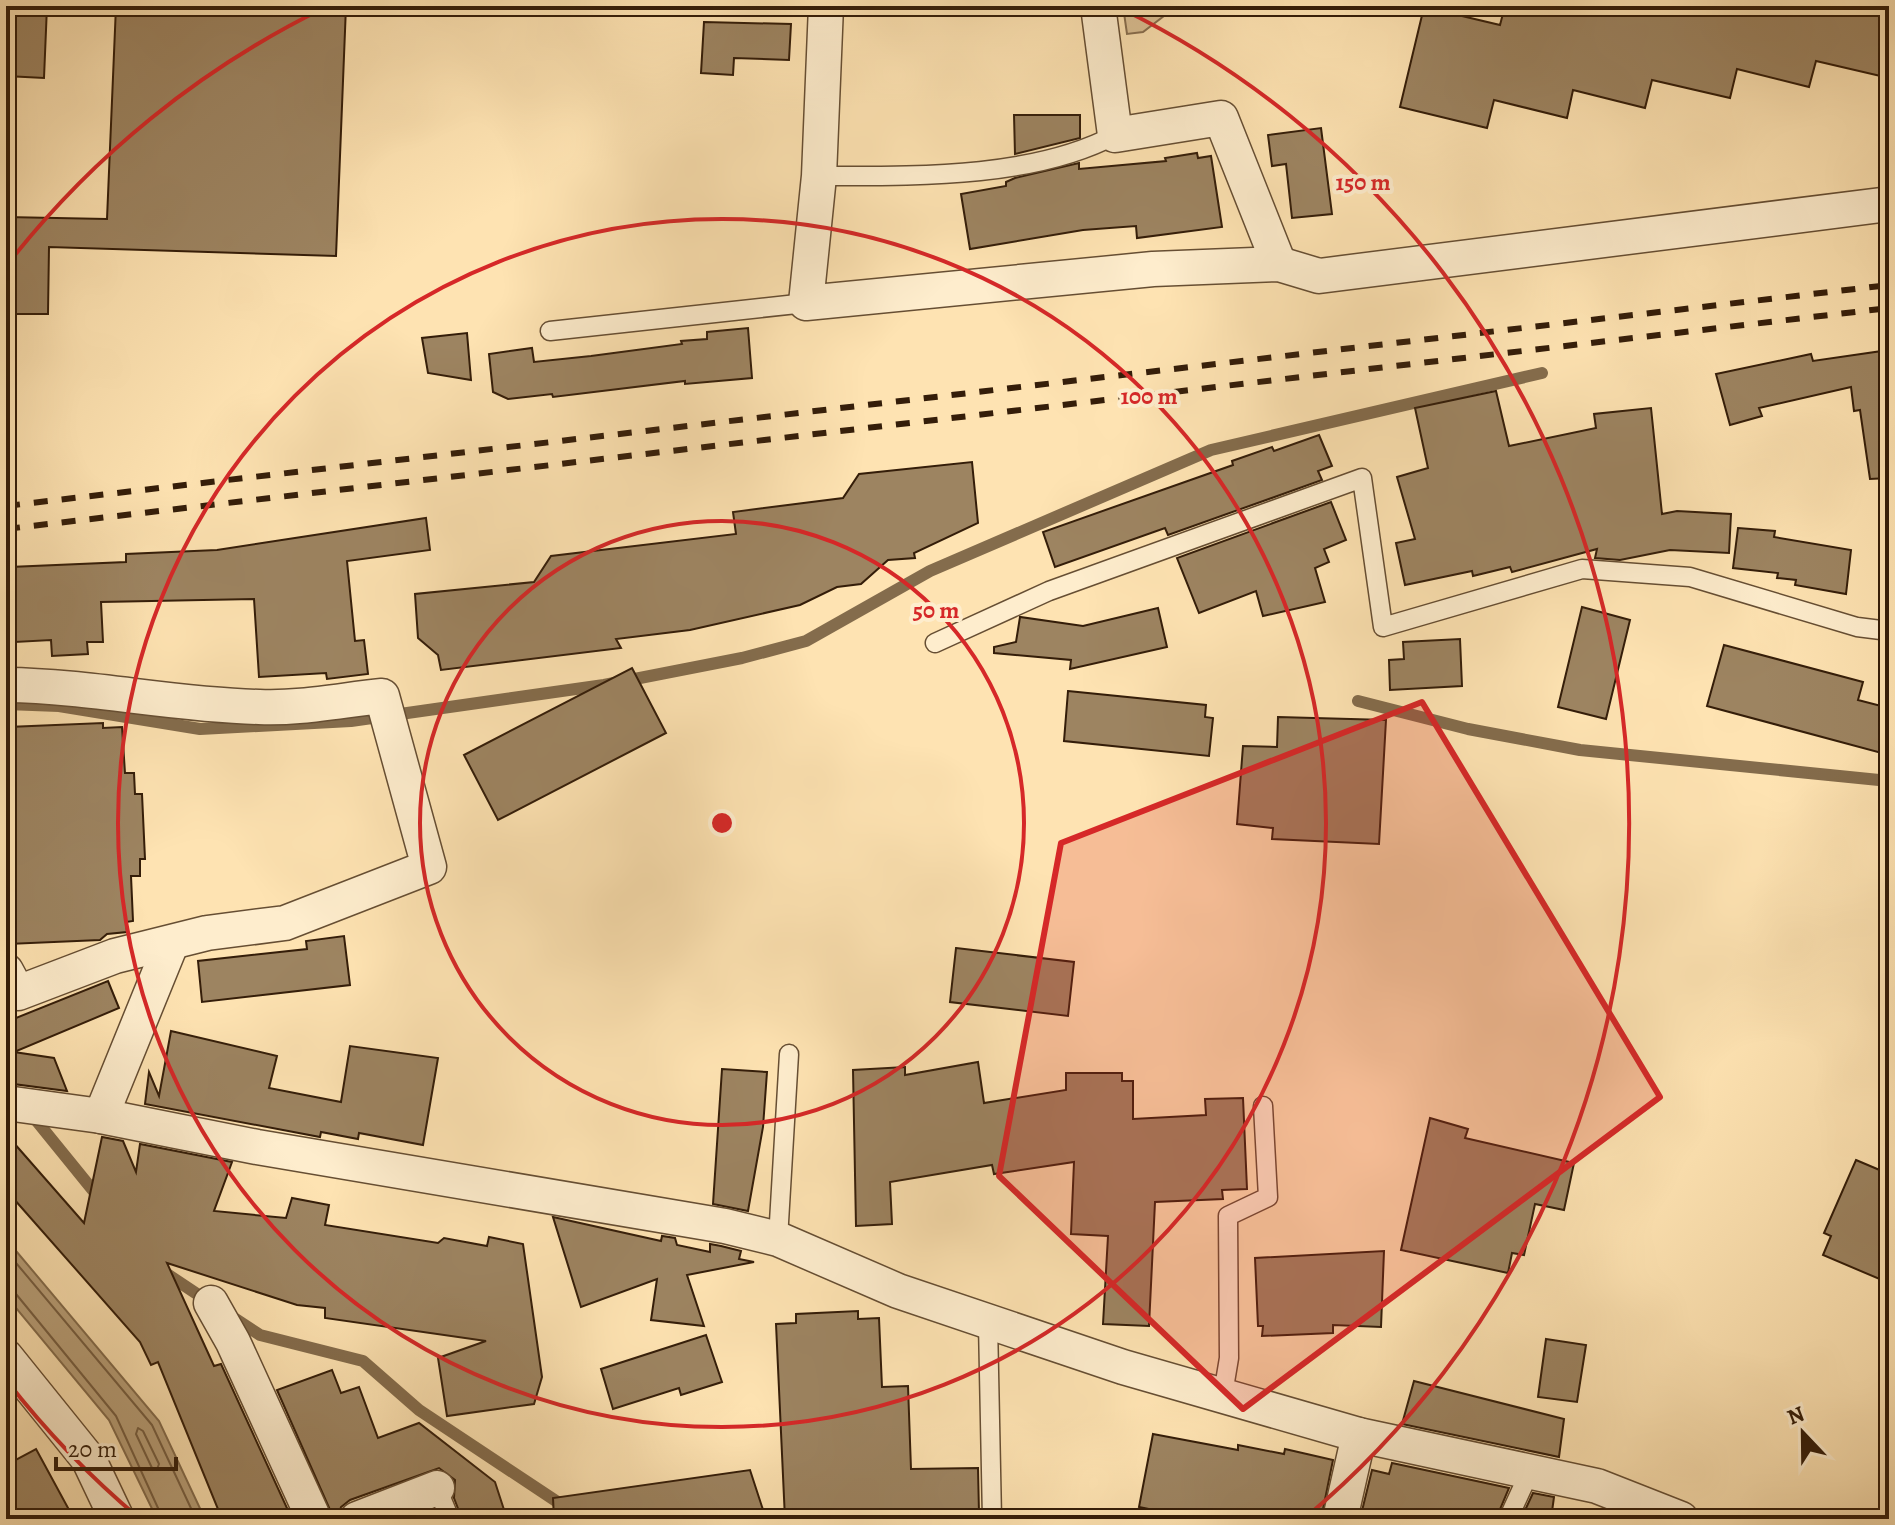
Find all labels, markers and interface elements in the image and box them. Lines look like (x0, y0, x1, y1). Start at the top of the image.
text: 150 m (1335, 166, 1391, 198)
text: 100 m (1120, 380, 1178, 412)
text: 50 m (913, 594, 959, 626)
centre of rings (708, 809, 736, 837)
north arrow (1763, 1393, 1843, 1473)
text: N (1783, 1398, 1809, 1432)
scale bar (56, 1421, 176, 1471)
text: 20 m (68, 1433, 117, 1465)

